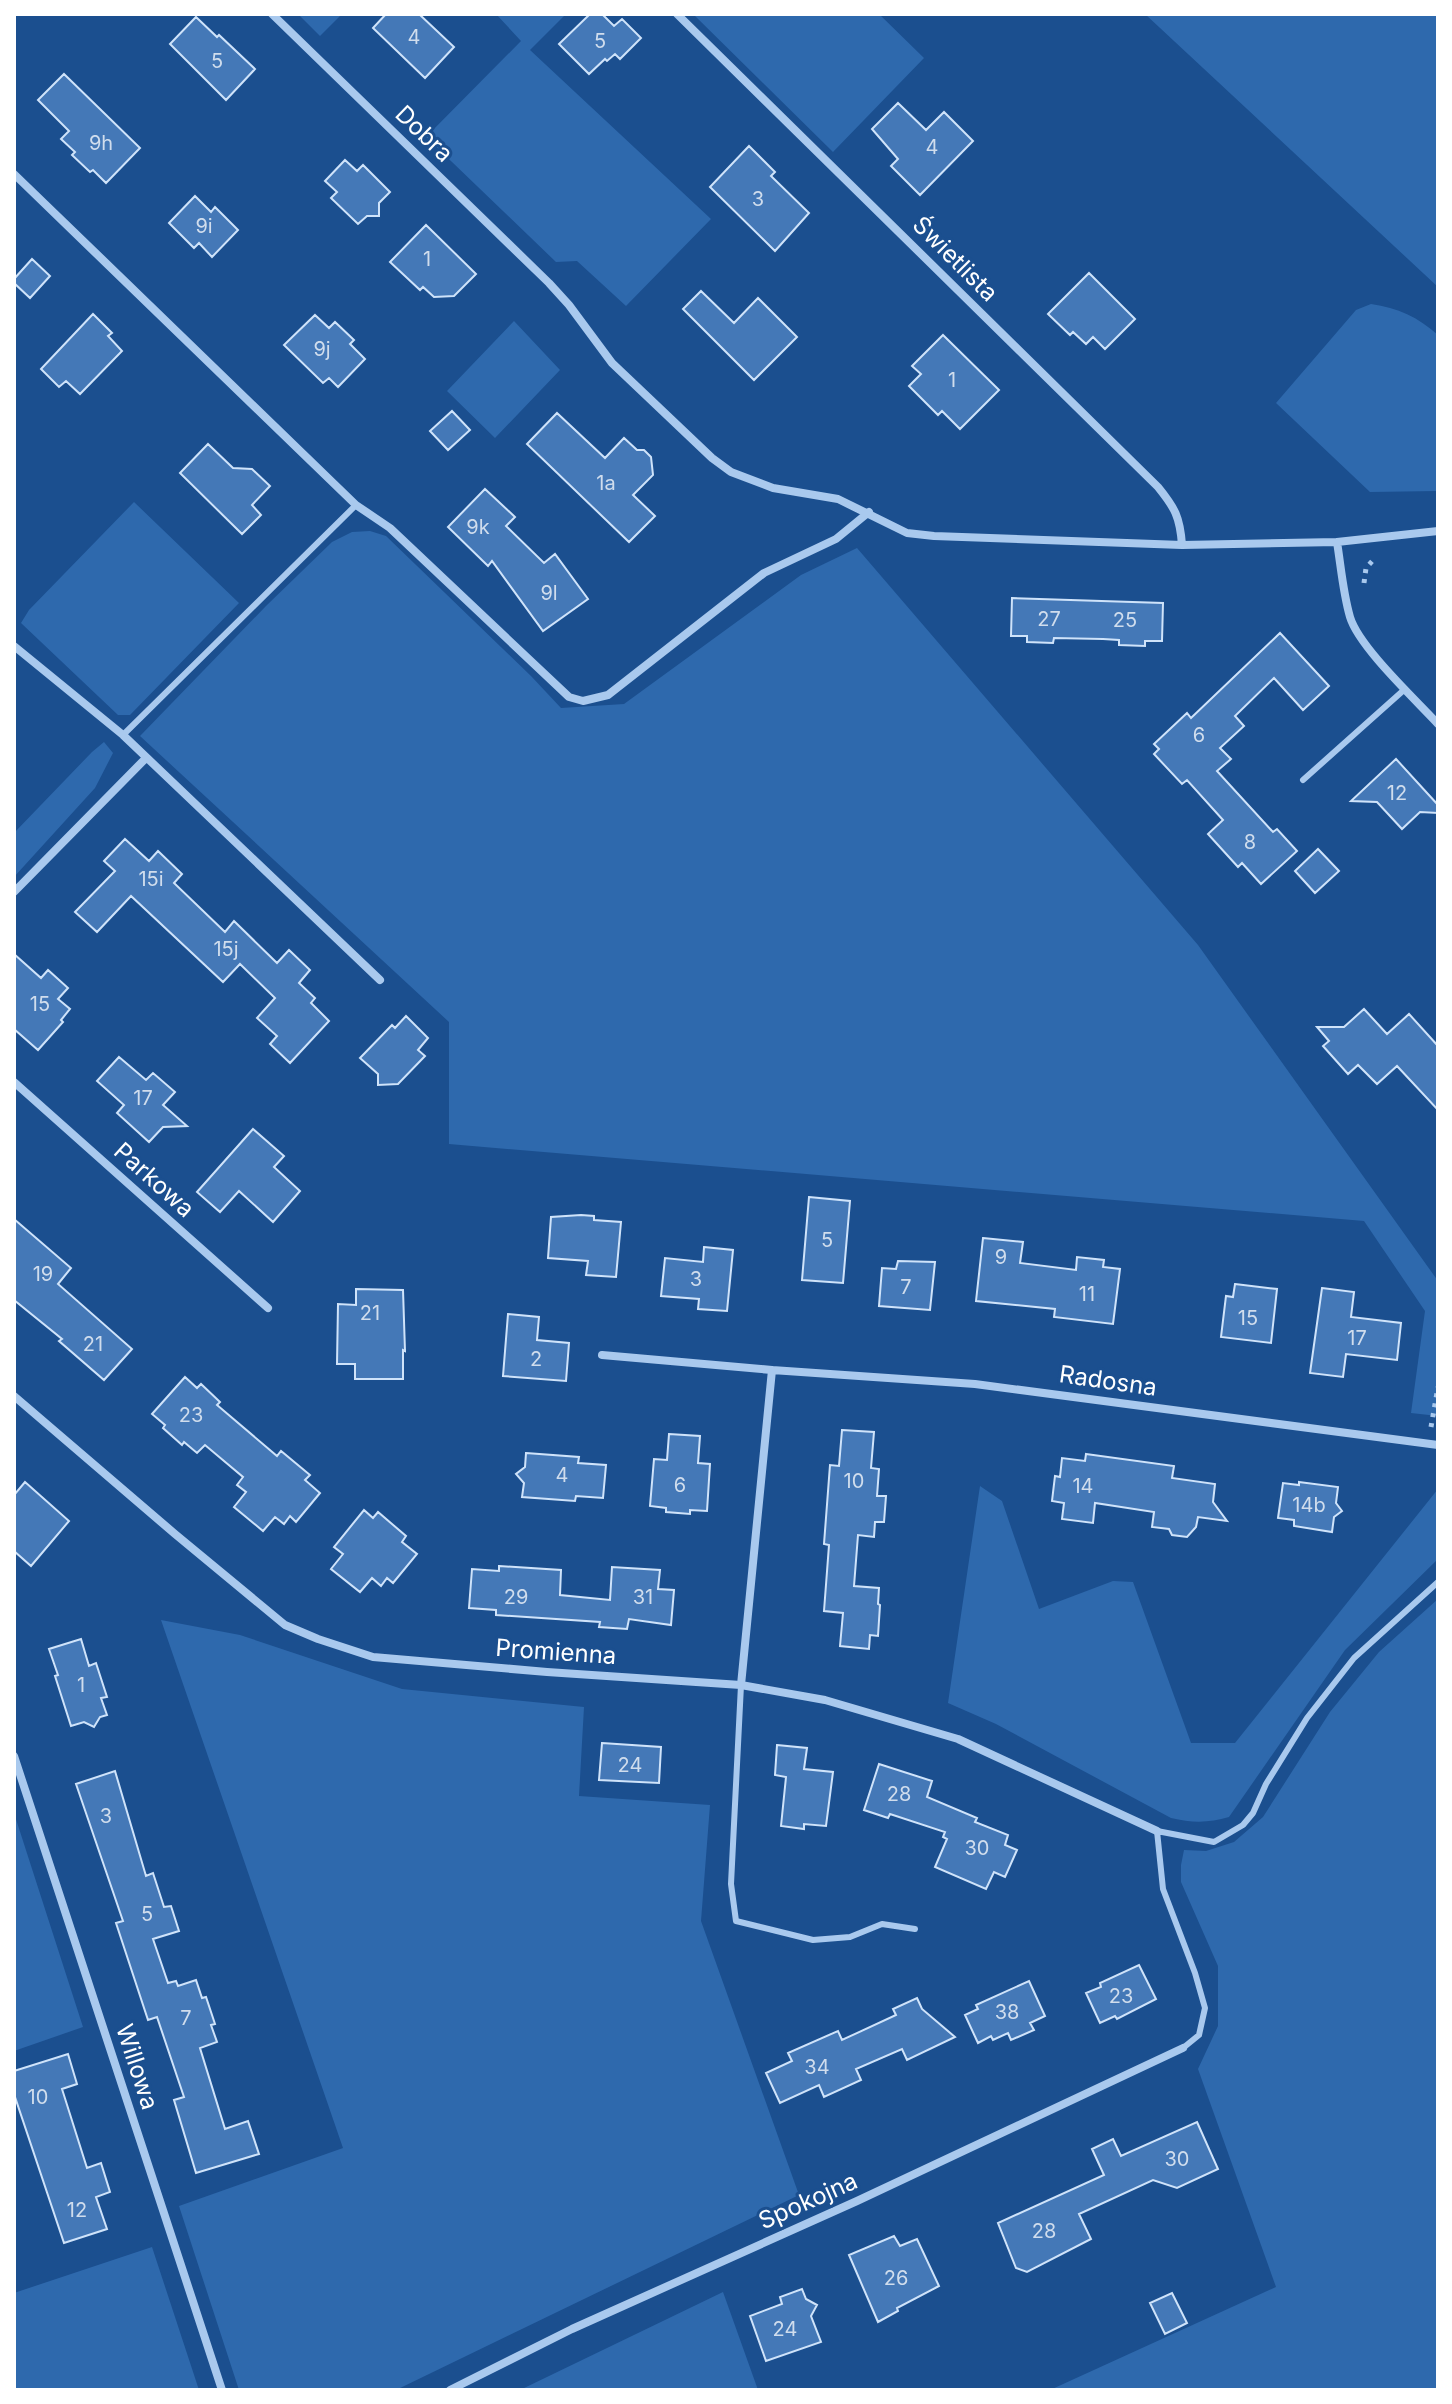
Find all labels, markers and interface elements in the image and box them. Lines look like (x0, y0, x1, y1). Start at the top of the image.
house number: 4 (408, 25, 420, 49)
house number: 5 (594, 29, 606, 53)
house number: 5 (211, 49, 223, 73)
street label: Dobra (389, 99, 459, 168)
house number: 9h (89, 131, 113, 155)
house number: 4 (926, 135, 938, 159)
house number: 3 (752, 187, 764, 211)
street label: Świetlista (907, 210, 1004, 307)
house number: 9i (195, 214, 213, 238)
house number: 1 (423, 247, 431, 271)
house number: 9j (313, 337, 331, 361)
house number: 1 (948, 368, 956, 392)
house number: 1a (596, 471, 616, 495)
house number: 9k (466, 515, 490, 539)
house number: 9l (540, 581, 558, 605)
house number: 27 (1037, 607, 1061, 631)
house number: 25 (1113, 608, 1137, 632)
house number: 6 (1193, 723, 1205, 747)
house number: 12 (1387, 781, 1407, 805)
house number: 8 (1244, 830, 1256, 854)
house number: 15i (138, 867, 164, 891)
house number: 15j (213, 937, 239, 961)
house number: 15 (30, 992, 50, 1016)
house number: 17 (133, 1086, 153, 1110)
street label: Parkowa (108, 1136, 200, 1223)
house number: 5 (821, 1228, 833, 1252)
house number: 9 (995, 1245, 1007, 1269)
house number: 19 (33, 1262, 53, 1286)
house number: 3 (690, 1267, 702, 1291)
house number: 7 (900, 1275, 912, 1299)
house number: 11 (1079, 1282, 1095, 1306)
house number: 21 (360, 1301, 380, 1325)
house number: 15 (1238, 1306, 1258, 1330)
house number: 17 (1347, 1326, 1367, 1350)
house number: 21 (83, 1332, 103, 1356)
house number: 2 (530, 1347, 542, 1371)
street label: Radosna (1057, 1359, 1159, 1402)
house number: 23 (179, 1403, 203, 1427)
house number: 4 (556, 1463, 568, 1487)
house number: 10 (844, 1469, 864, 1493)
house number: 6 (674, 1473, 686, 1497)
house number: 14 (1072, 1474, 1094, 1498)
house number: 14b (1292, 1493, 1326, 1517)
house number: 29 (504, 1585, 528, 1609)
house number: 31 (633, 1585, 653, 1609)
street label: Promienna (495, 1633, 617, 1670)
house number: 1 (77, 1673, 85, 1697)
house number: 24 (618, 1753, 642, 1777)
house number: 28 (887, 1782, 911, 1806)
house number: 3 (100, 1804, 112, 1828)
house number: 30 (965, 1836, 989, 1860)
house number: 5 (141, 1902, 153, 1926)
house number: 23 (1109, 1984, 1133, 2008)
house number: 38 (995, 2000, 1019, 2024)
house number: 7 (180, 2006, 192, 2030)
street label: Willowa (110, 2020, 165, 2113)
house number: 34 (804, 2055, 830, 2079)
house number: 10 (28, 2085, 48, 2109)
house number: 30 (1165, 2147, 1189, 2171)
street label: Spokojna (754, 2166, 862, 2235)
house number: 12 (67, 2198, 87, 2222)
house number: 28 (1032, 2219, 1056, 2243)
house number: 26 (884, 2266, 908, 2290)
house number: 24 (773, 2317, 797, 2341)

